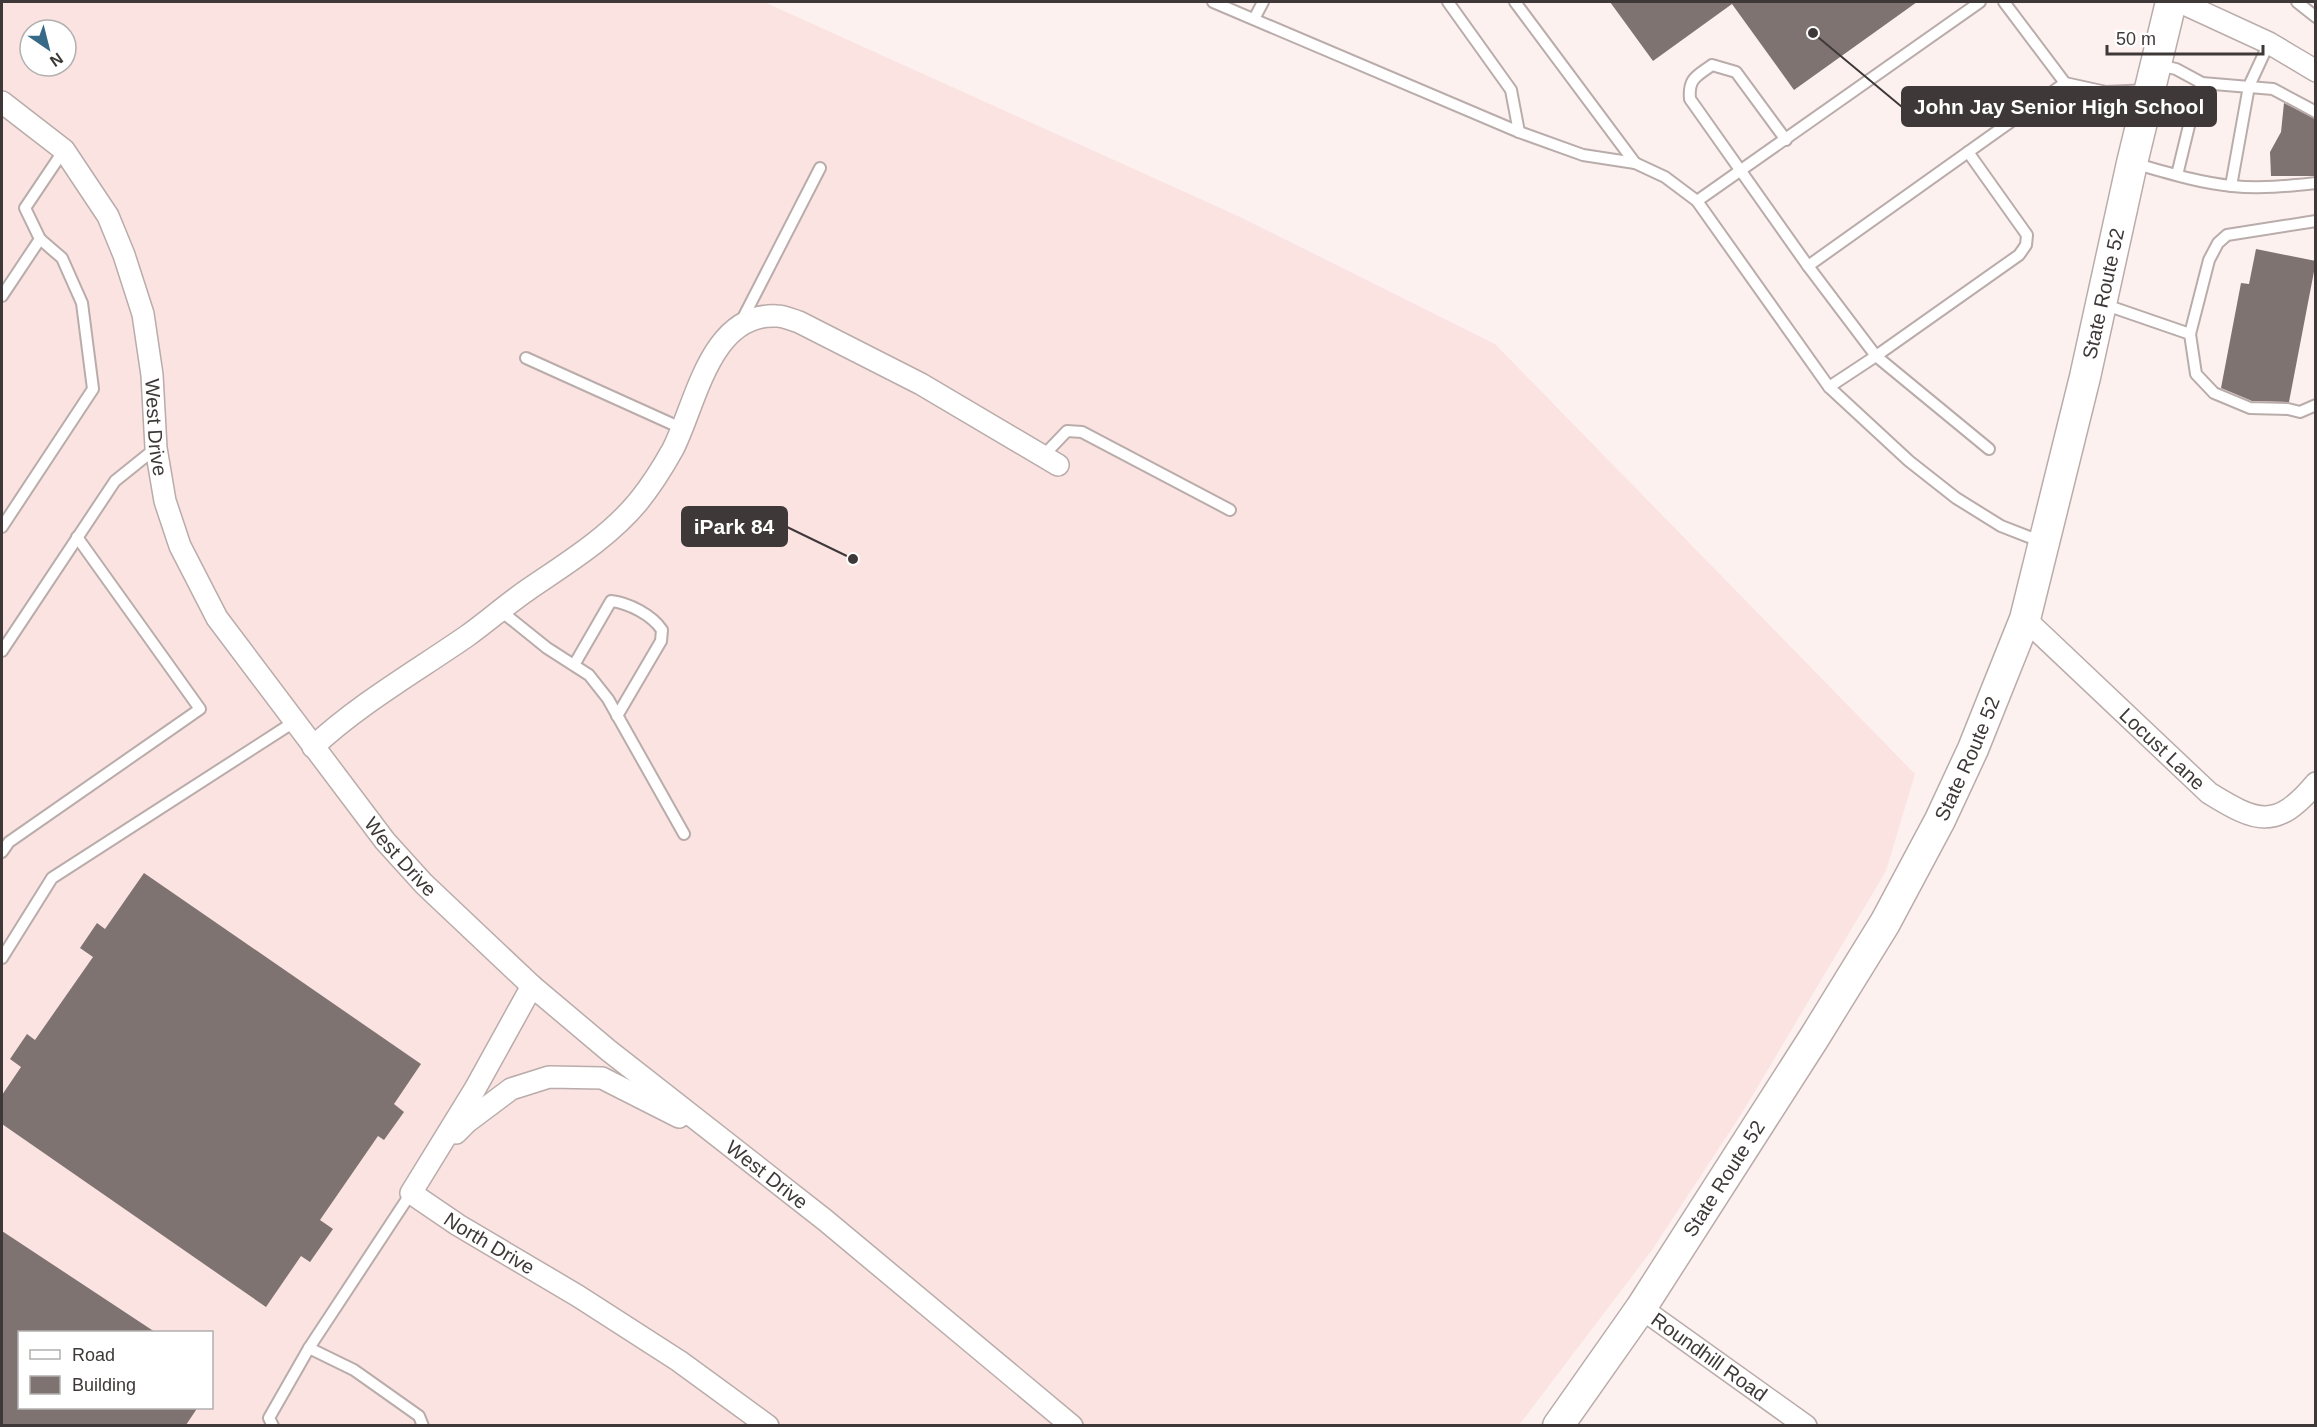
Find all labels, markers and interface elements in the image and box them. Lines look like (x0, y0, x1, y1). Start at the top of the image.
north arrow (18, 18, 78, 78)
scale bar (2107, 18, 2263, 56)
text: 50 m (2116, 29, 2156, 49)
text: N (47, 50, 66, 70)
callout: John Jay Senior High School (1902, 87, 2216, 126)
text: John Jay Senior High School (1914, 95, 2204, 118)
street label: State Route 52 (2078, 226, 2128, 361)
street label: West Drive (141, 378, 172, 478)
callout: iPark 84 (682, 507, 787, 546)
text: iPark 84 (694, 515, 775, 538)
street label: State Route 52 (1930, 693, 2004, 824)
street label: Locust Lane (2115, 703, 2209, 794)
street label: West Drive (360, 813, 441, 901)
street label: State Route 52 (1679, 1116, 1769, 1241)
street label: West Drive (722, 1136, 812, 1213)
street label: North Drive (440, 1208, 538, 1279)
street label: Roundhill Road (1647, 1308, 1771, 1406)
legend (18, 1331, 213, 1409)
text: Road (72, 1345, 115, 1365)
text: Building (72, 1375, 136, 1395)

